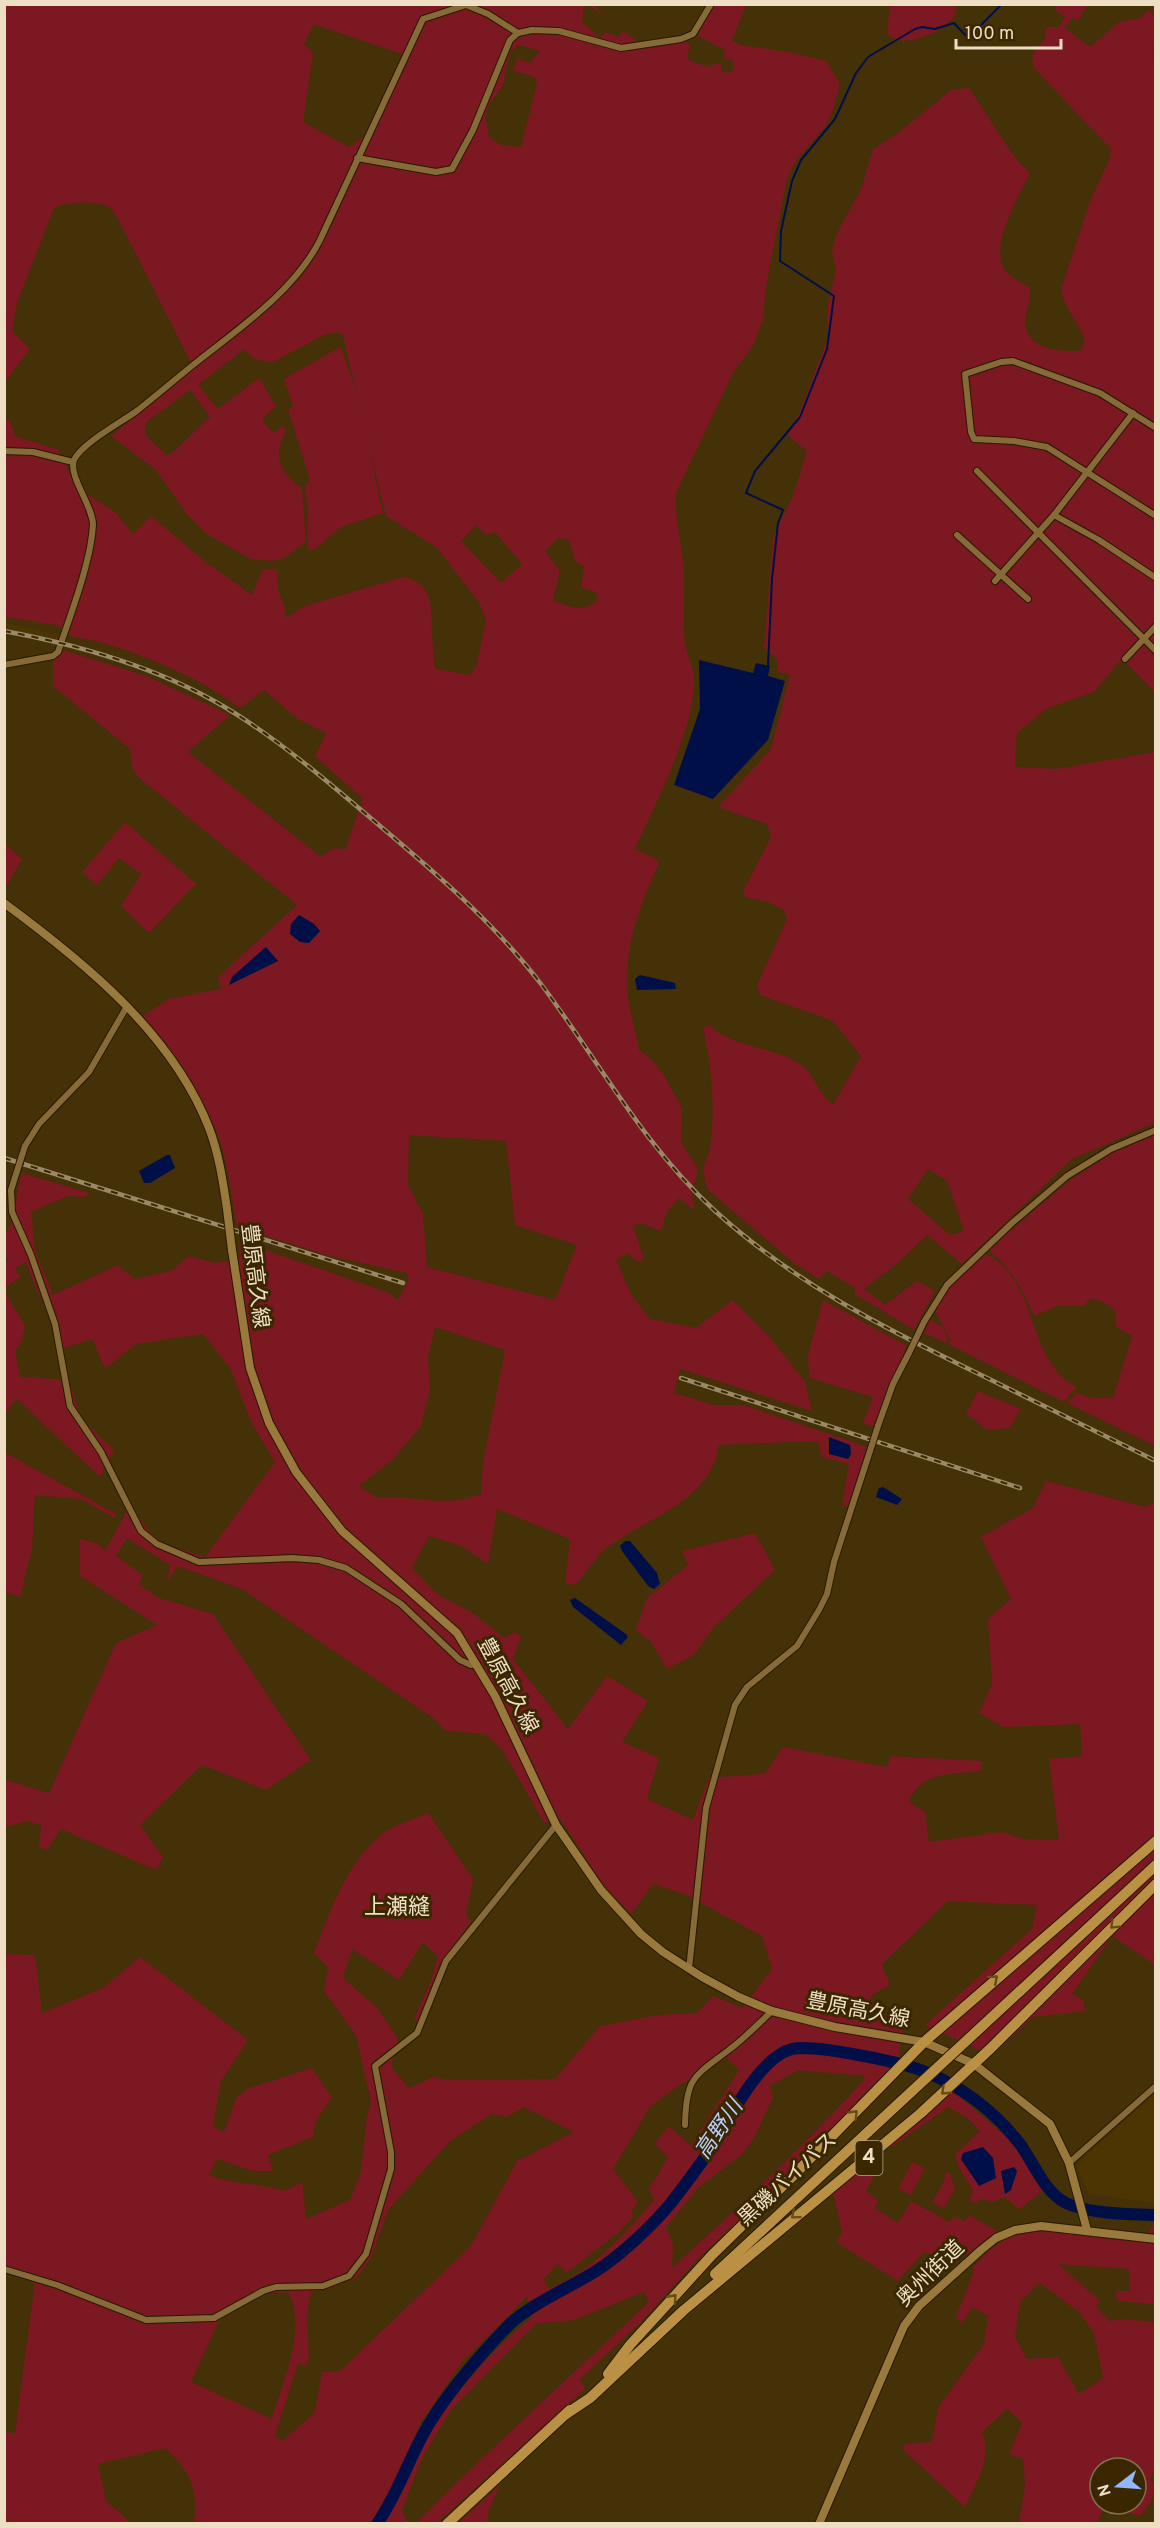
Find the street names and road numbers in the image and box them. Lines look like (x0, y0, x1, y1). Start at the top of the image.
street label: 豊原高久線 (234, 1222, 274, 1330)
street label: 豊原高久線 (470, 1633, 544, 1739)
street label: 豊原高久線 (804, 1988, 912, 2034)
street label: 黒磯バイパス (733, 2127, 843, 2233)
road number: 4 (856, 2141, 882, 2175)
street label: 奥州街道 (891, 2235, 971, 2313)

